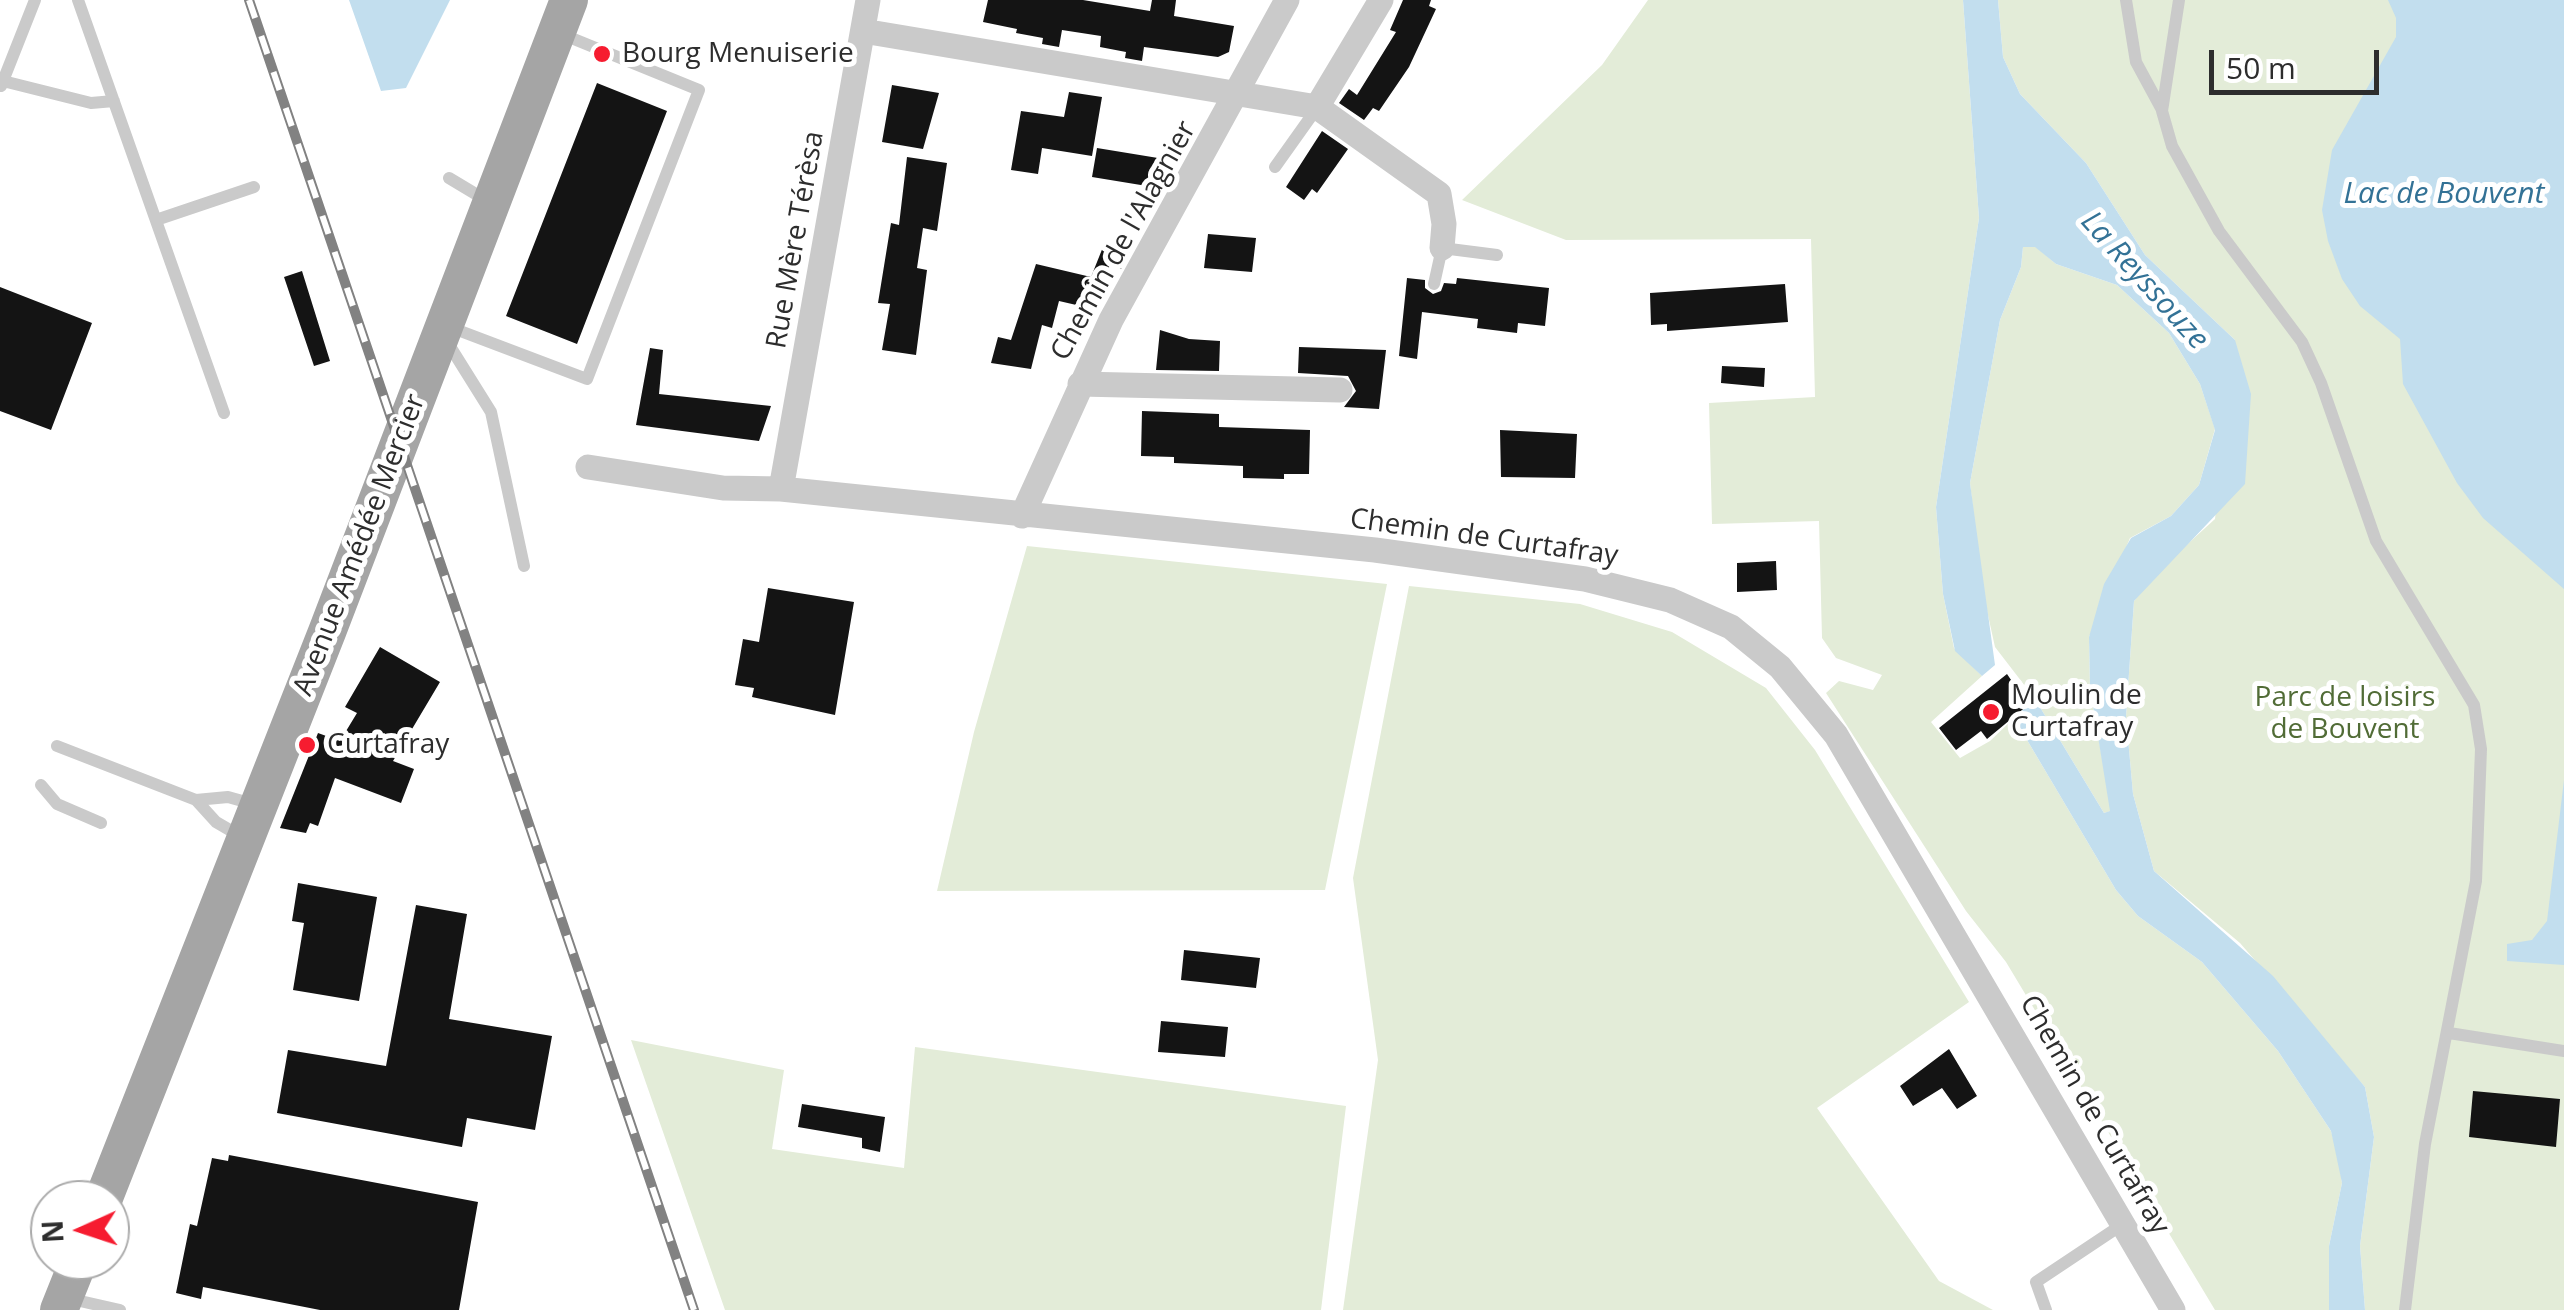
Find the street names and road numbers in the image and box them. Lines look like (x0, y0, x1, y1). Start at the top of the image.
street label: Chemin de l'Alagnier (1044, 116, 1204, 366)
street label: Rue Mère Térèsa (760, 129, 832, 351)
street label: Avenue Amédée Mercier (287, 390, 433, 700)
street label: Chemin de Curtafray (1348, 503, 1620, 573)
street label: Chemin de Curtafray (2012, 990, 2176, 1240)

